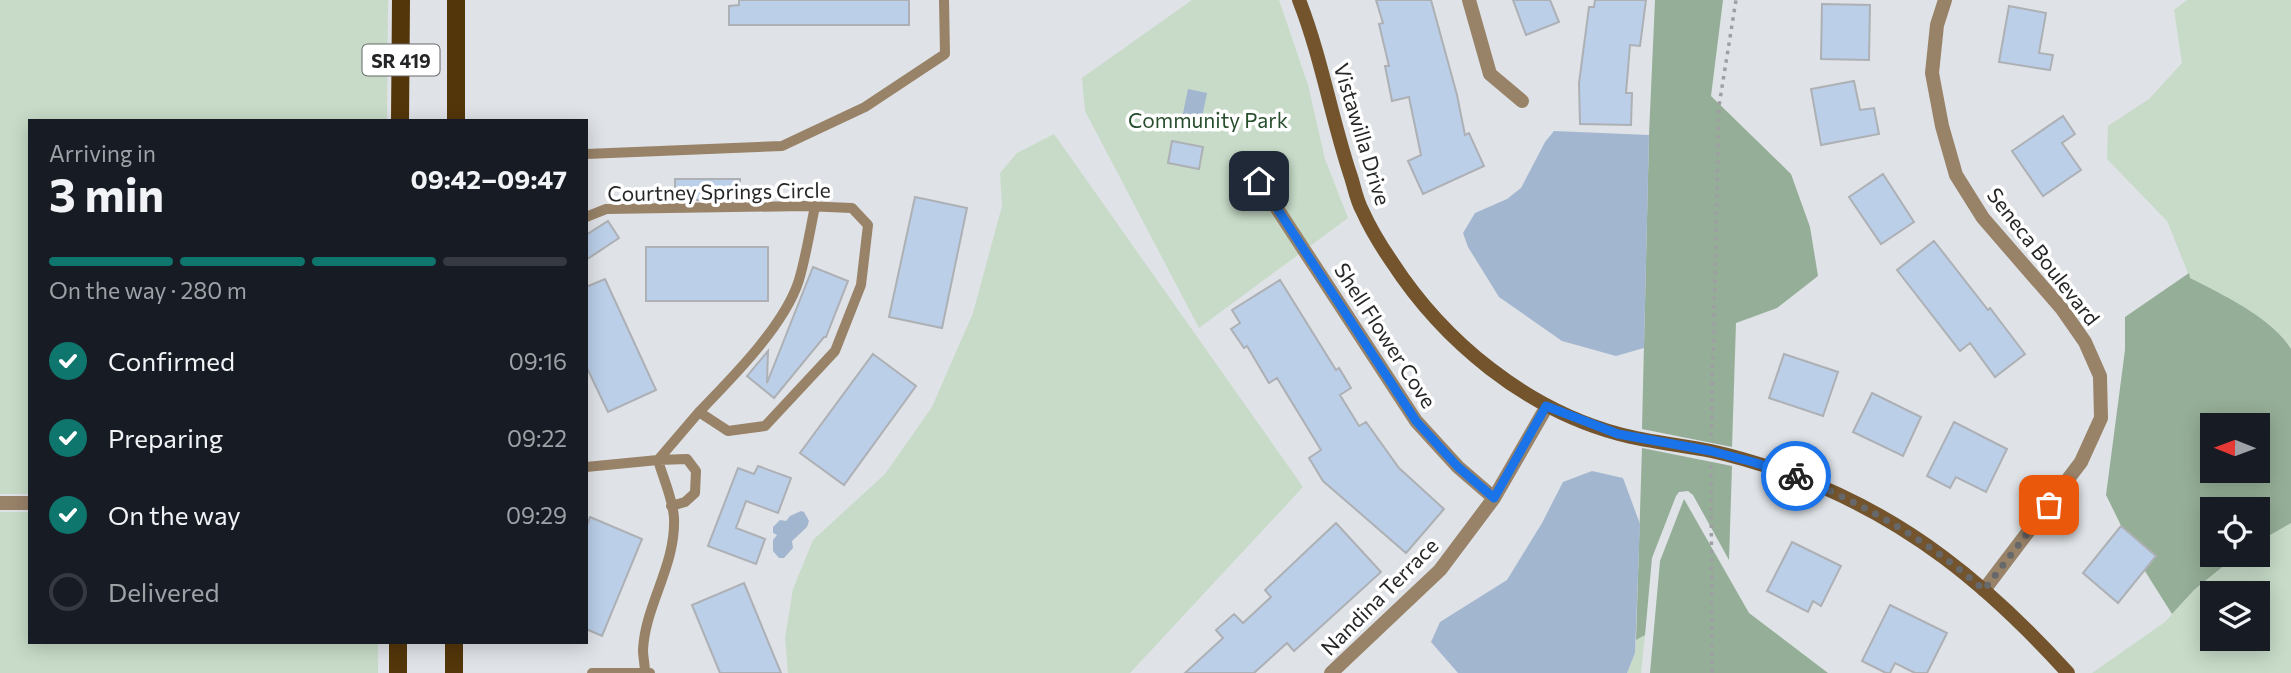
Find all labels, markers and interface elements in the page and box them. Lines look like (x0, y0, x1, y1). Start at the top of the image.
road number: SR 419 (362, 44, 440, 76)
street label: Vistawilla Drive (1330, 60, 1396, 208)
park label: Community Park (1128, 107, 1288, 132)
text: Arriving in (49, 139, 156, 167)
pin (1229, 151, 1289, 211)
icon: home (1240, 162, 1278, 200)
text: 09:42–09:47 (410, 163, 567, 194)
text: 3 min (49, 165, 164, 221)
street label: Courtney Springs Circle (607, 177, 831, 205)
street label: Seneca Boulevard (1983, 182, 2105, 330)
street label: Shell Flower Cove (1330, 258, 1442, 412)
text: On the way · 280 m (49, 276, 247, 304)
icon: check (49, 342, 87, 380)
text: Confirmed (108, 345, 235, 376)
text: 09:16 (509, 347, 567, 375)
north arrow (2200, 413, 2270, 483)
map controls (2200, 413, 2270, 651)
icon: check (49, 419, 87, 457)
text: Preparing (108, 422, 223, 453)
text: 09:22 (507, 424, 567, 452)
courier (1761, 441, 1831, 511)
icon: bike (1777, 457, 1815, 495)
pin (2019, 475, 2079, 535)
icon: bag (2030, 486, 2068, 524)
icon: check (49, 496, 87, 534)
button: locate (2200, 497, 2270, 567)
text: On the way (108, 499, 241, 530)
text: 09:29 (506, 501, 567, 529)
street label: Nandina Terrace (1315, 532, 1443, 660)
text: Delivered (108, 576, 219, 607)
button: layers (2200, 581, 2270, 651)

